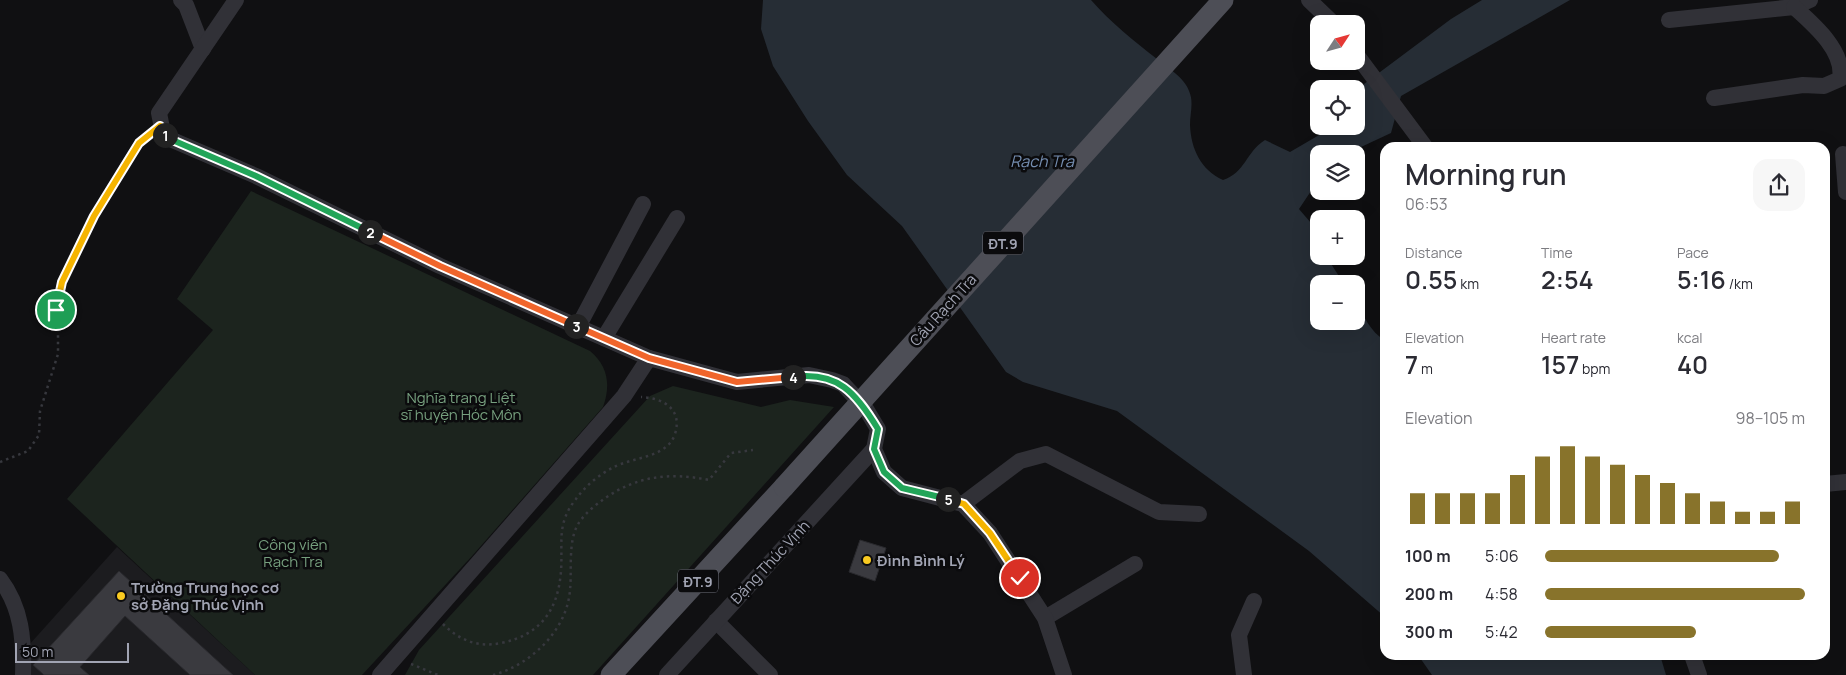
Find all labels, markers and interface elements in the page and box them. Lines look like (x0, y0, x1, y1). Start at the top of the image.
north arrow (1310, 15, 1365, 70)
map controls (1310, 15, 1365, 330)
button: locate (1310, 80, 1365, 135)
pin: 1 (152, 122, 178, 148)
text: 1 (162, 126, 169, 145)
button: layers (1310, 145, 1365, 200)
water label: Rạch Tra (1010, 150, 1075, 172)
text: Morning run (1405, 155, 1566, 193)
button: share (1753, 159, 1805, 211)
text: 06:53 (1405, 193, 1448, 215)
button: + (1310, 210, 1365, 265)
pin: 2 (358, 220, 382, 244)
text: 2 (366, 223, 375, 242)
road number: ĐT.9 (983, 232, 1023, 254)
text: Distance (1405, 243, 1462, 262)
text: Time (1541, 243, 1573, 262)
text: Pace (1677, 243, 1709, 262)
text: 0.55 (1405, 262, 1457, 297)
text: 2:54 (1541, 262, 1594, 297)
text: 5:16 (1677, 262, 1726, 297)
street label: Cầu Rạch Tra (905, 269, 981, 351)
text: km (1457, 274, 1479, 293)
text: /km (1726, 274, 1753, 293)
button: − (1310, 275, 1365, 330)
pin (35, 289, 77, 331)
icon: arrive (42, 296, 70, 324)
pin: 3 (564, 314, 588, 338)
text: 3 (572, 317, 581, 336)
text: Elevation (1405, 328, 1464, 347)
text: Heart rate (1541, 328, 1606, 347)
text: kcal (1677, 328, 1703, 347)
text: 7 (1405, 347, 1418, 382)
text: 157 (1541, 347, 1579, 382)
text: 40 (1677, 347, 1708, 382)
text: m (1418, 359, 1433, 378)
text: bpm (1579, 359, 1610, 378)
pin: 4 (780, 364, 806, 390)
text: 4 (789, 368, 798, 387)
park label: Nghĩa trang Liệt sĩ huyện Hóc Môn (400, 387, 522, 425)
text: Elevation (1405, 407, 1473, 429)
text: 98–105 m (1735, 407, 1805, 429)
pin: 5 (936, 486, 960, 512)
text: 5 (944, 490, 953, 509)
street label: Đặng Thúc Vịnh (726, 516, 814, 608)
park label: Công viên Rạch Tra (259, 534, 328, 572)
text: 100 m (1405, 545, 1451, 567)
text: 5:06 (1485, 545, 1519, 567)
place label: Đình Bình Lý (877, 550, 965, 571)
marker: Đình Bình Lý (861, 554, 873, 566)
pin (999, 557, 1041, 599)
icon: check (1006, 564, 1034, 592)
road number: ĐT.9 (678, 570, 718, 592)
place label: Trường Trung học cơ sở Đặng Thúc Vịnh (131, 577, 279, 615)
text: 200 m (1405, 583, 1453, 605)
text: 4:58 (1485, 583, 1518, 605)
marker: Trường Trung học cơ sở Đặng Thúc Vịnh (115, 590, 127, 602)
text: 300 m (1405, 621, 1453, 643)
text: 5:42 (1485, 621, 1518, 643)
scale bar (15, 640, 129, 663)
text: 50 m (22, 642, 53, 661)

